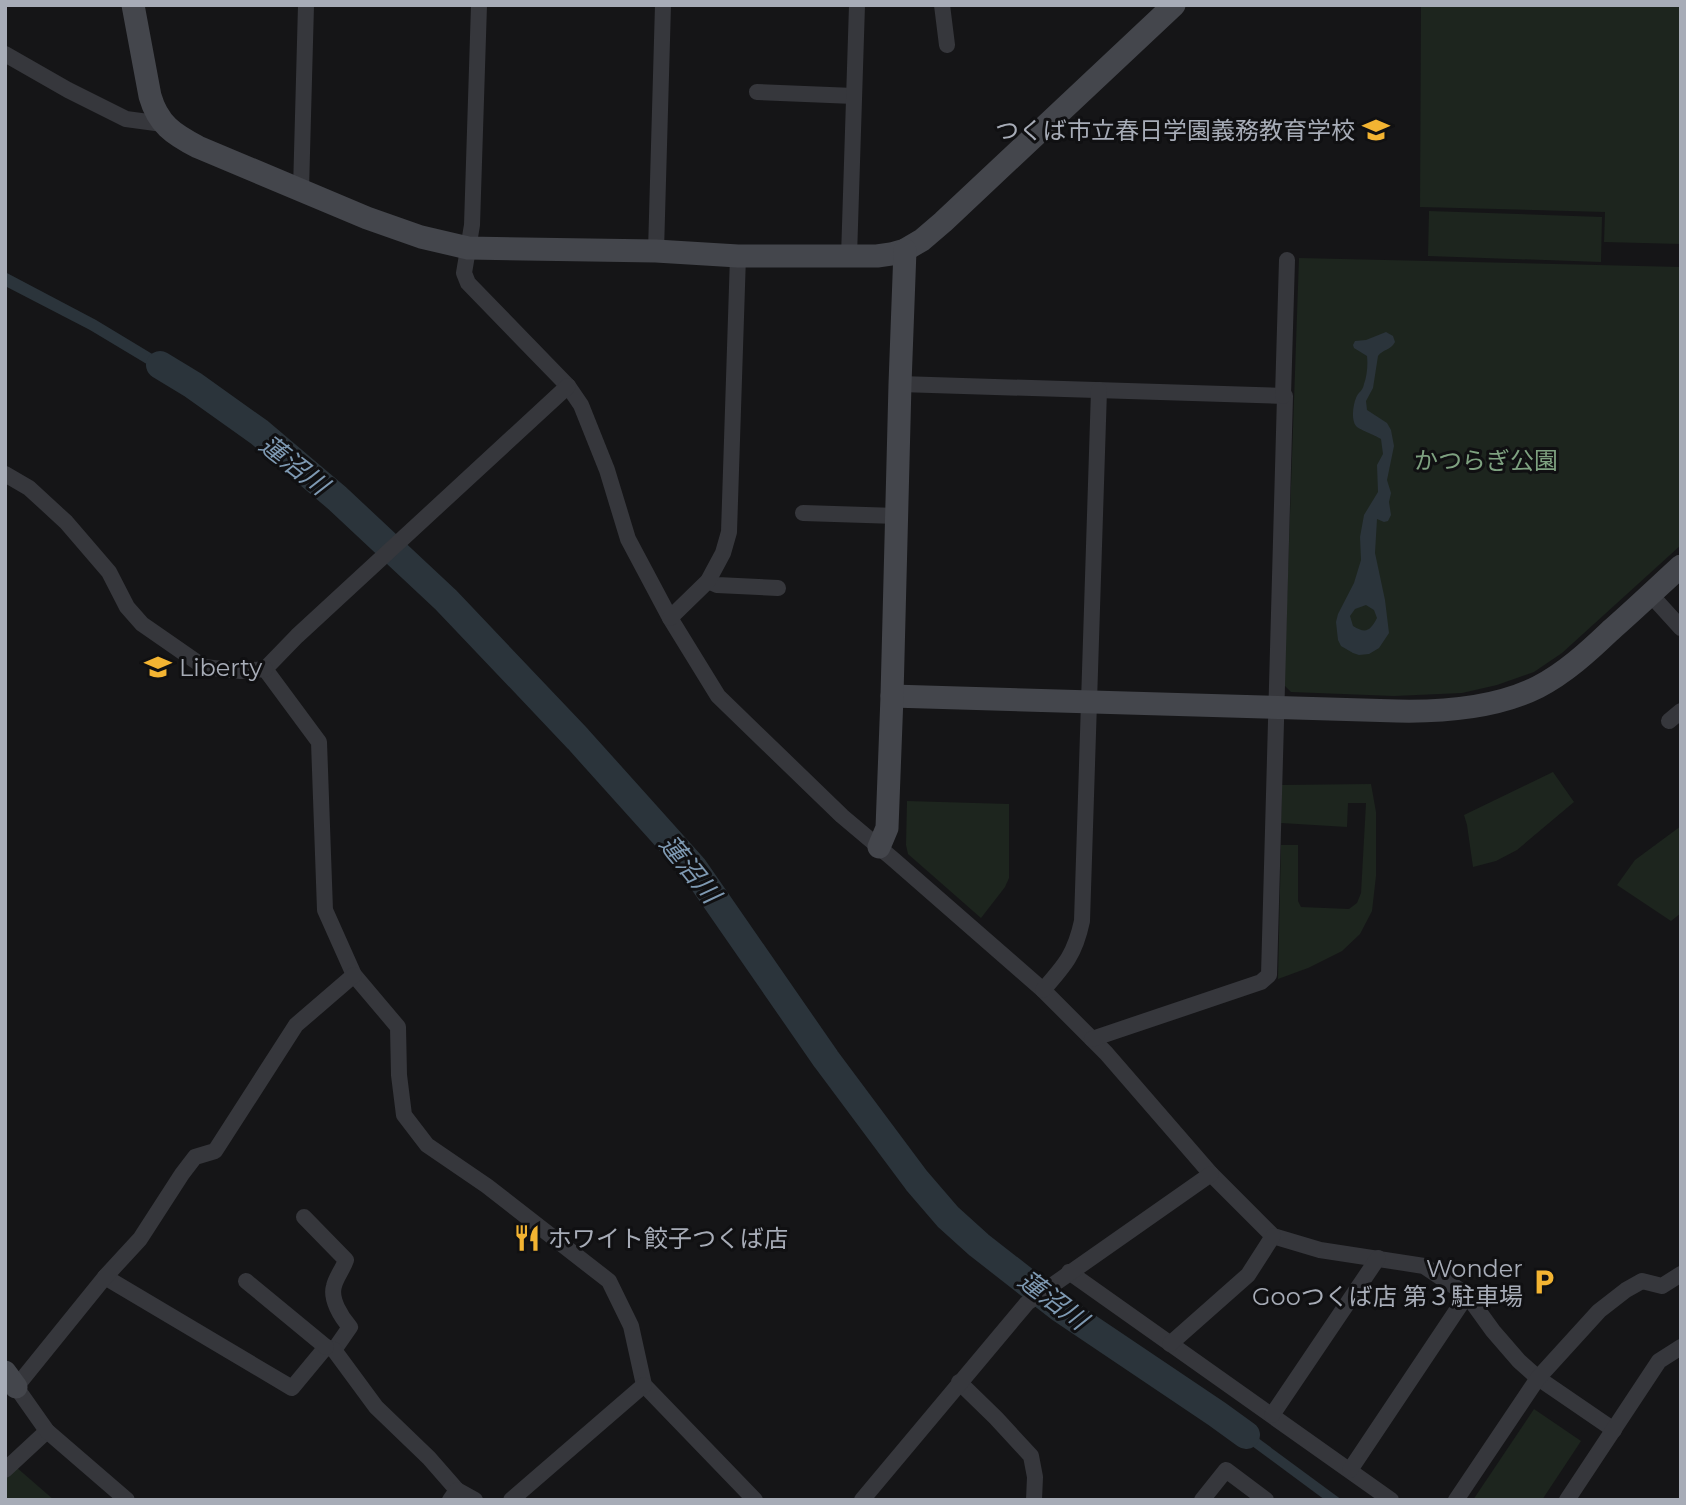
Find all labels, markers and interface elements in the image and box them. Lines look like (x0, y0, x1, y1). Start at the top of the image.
school or university icon: つくば市立春日学園義務教育学校 (1361, 115, 1391, 145)
place label: つくば市立春日学園義務教育学校 (995, 116, 1355, 145)
water label: 蓮沼川 (253, 428, 337, 503)
park label: かつらぎ公園 (1414, 446, 1558, 475)
school or university icon: Liberty (143, 652, 173, 682)
place label: Liberty (179, 653, 262, 682)
water label: 蓮沼川 (653, 829, 729, 912)
restaurant icon: ホワイト餃子つくば店 (512, 1223, 542, 1253)
place label: ホワイト餃子つくば店 (548, 1224, 788, 1253)
place label: Wonder Gooつくば店 第３駐車場 (1252, 1254, 1523, 1311)
water label: 蓮沼川 (1012, 1264, 1096, 1338)
parking icon: Wonder Gooつくば店 第３駐車場 (1529, 1267, 1559, 1297)

